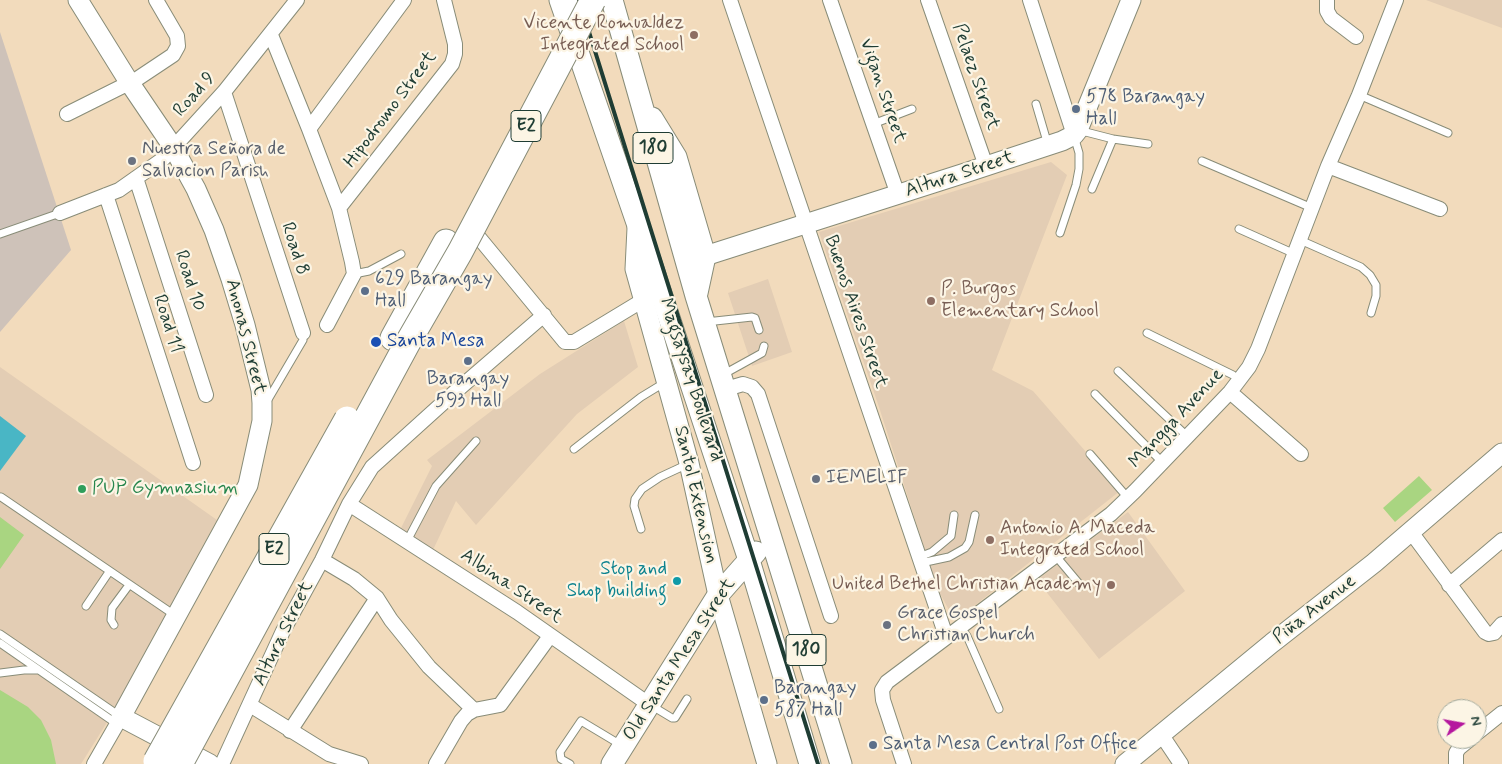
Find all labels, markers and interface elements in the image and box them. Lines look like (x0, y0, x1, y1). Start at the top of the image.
place label: Vicente Romualdez Integrated School (523, 13, 684, 57)
street label: Pelaez Street (946, 21, 1004, 133)
marker: Vicente Romualdez Integrated School (688, 29, 700, 41)
street label: Vigan Street (853, 36, 911, 146)
street label: Hipodromo Street (340, 47, 442, 173)
street label: Road 9 (169, 68, 221, 122)
place label: 578 Barangay Hall (1086, 87, 1205, 131)
marker: 578 Barangay Hall (1070, 103, 1082, 115)
road number: E2 (511, 110, 541, 142)
road number: 180 (633, 132, 673, 164)
place label: Nuestra Señora de Salvacion Parish (142, 139, 286, 183)
street label: Altura Street (903, 147, 1017, 203)
marker: Nuestra Señora de Salvacion Parish (126, 155, 138, 167)
street label: Road 8 (275, 220, 313, 278)
street label: Buenos Aires Street (818, 233, 892, 391)
street label: Road 10 (168, 248, 210, 314)
place label: 629 Barangay Hall (375, 269, 492, 313)
street label: Anonas Street (220, 277, 270, 397)
place label: P. Burgos Elementary School (941, 279, 1099, 323)
marker: 629 Barangay Hall (359, 285, 371, 297)
street label: Road 11 (147, 292, 187, 356)
street label: Magsaysay Boulevard (653, 295, 727, 465)
marker: P. Burgos Elementary School (925, 295, 937, 307)
place label: Santa Mesa (387, 331, 485, 353)
marker: Santa Mesa (369, 335, 383, 349)
marker: Barangay 593 Hall (462, 355, 474, 367)
street label: Mangga Avenue (1125, 364, 1229, 474)
place label: Barangay 593 Hall (427, 369, 509, 413)
street label: Santol Extension (668, 424, 722, 566)
place label: IEMELIF (826, 468, 907, 490)
marker: IEMELIF (810, 473, 822, 485)
place label: PUP Gymnasium (92, 478, 238, 500)
marker: PUP Gymnasium (76, 483, 88, 495)
place label: Antonio A. Maceda Integrated School (1000, 518, 1155, 562)
road number: E2 (259, 534, 289, 564)
marker: Antonio A. Maceda Integrated School (984, 534, 996, 546)
street label: Albina Street (456, 545, 566, 629)
place label: Stop and Shop building (567, 559, 667, 603)
street label: Piña Avenue (1269, 570, 1361, 650)
street label: Old Santa Mesa Street (619, 574, 741, 746)
place label: United Bethel Christian Academy (832, 574, 1101, 596)
marker: Stop and Shop building (671, 575, 683, 587)
street label: Altura Street (249, 578, 319, 690)
marker: United Bethel Christian Academy (1105, 579, 1117, 591)
place label: Grace Gospel Christian Church (897, 603, 1035, 647)
marker: Grace Gospel Christian Church (881, 619, 893, 631)
road number: 180 (786, 634, 826, 666)
place label: Barangay 587 Hall (774, 678, 856, 722)
marker: Barangay 587 Hall (758, 694, 770, 706)
north arrow (1437, 699, 1487, 749)
text: N (1466, 715, 1485, 728)
place label: Santa Mesa Central Post Office (883, 734, 1137, 756)
marker: Santa Mesa Central Post Office (867, 739, 879, 751)

